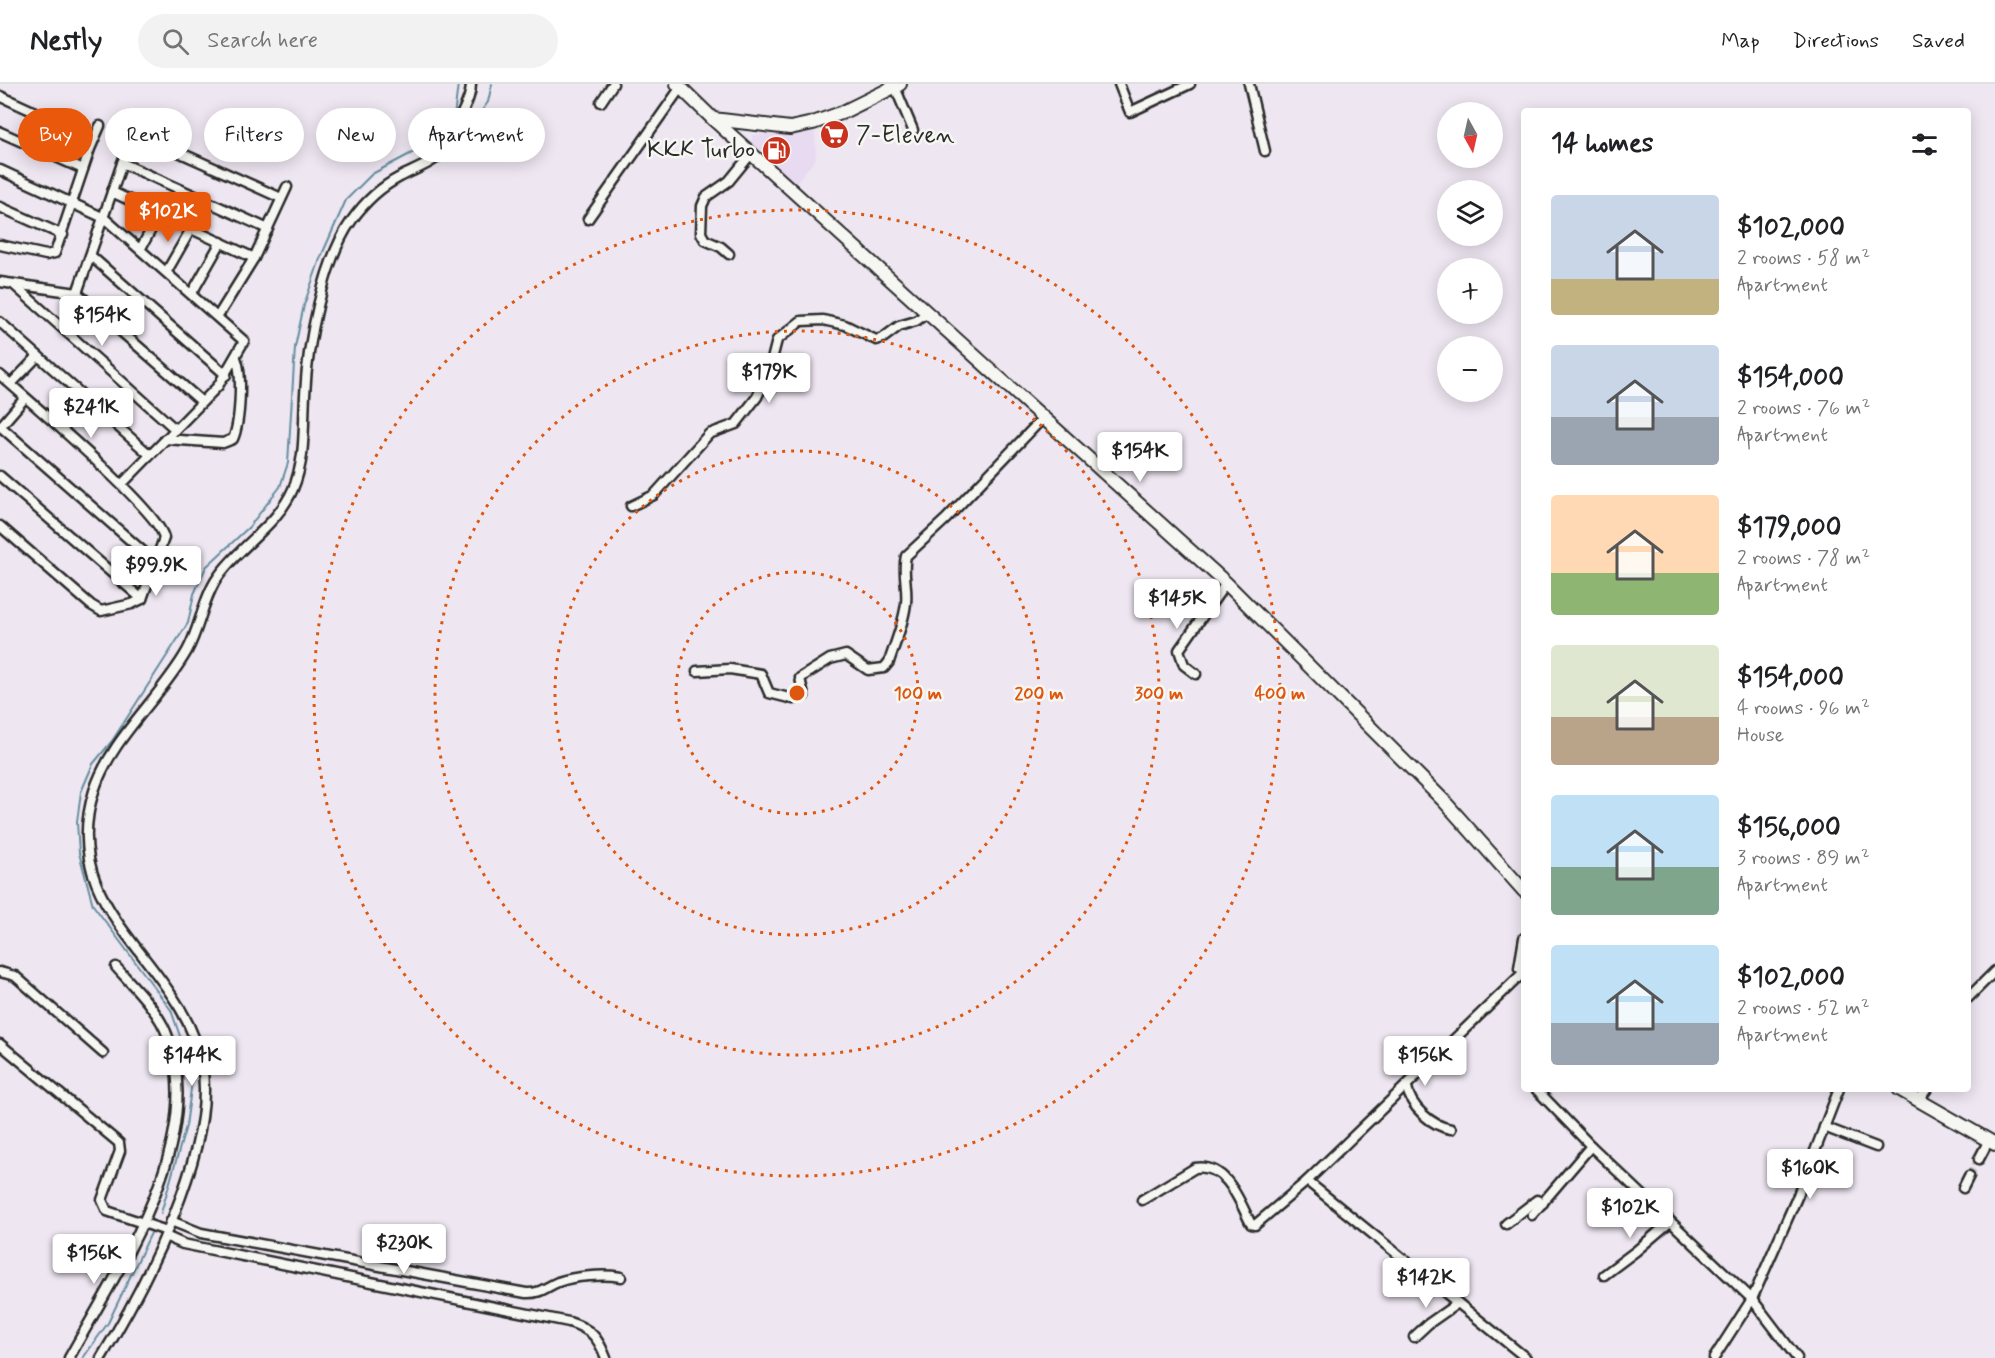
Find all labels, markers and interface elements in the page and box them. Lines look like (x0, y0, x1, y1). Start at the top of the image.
search box (138, 14, 558, 68)
text: Nestly (30, 23, 102, 60)
icon: search (159, 25, 192, 58)
text: Search here (207, 27, 318, 55)
text: Map (1721, 27, 1760, 55)
text: Directions (1793, 27, 1879, 55)
text: Saved (1912, 27, 1965, 55)
north arrow (1437, 102, 1503, 168)
map controls (1437, 102, 1503, 402)
chip: Buy (18, 108, 93, 162)
chip: Rent (105, 108, 192, 162)
chip: Filters (204, 108, 304, 162)
chip: New (316, 108, 396, 162)
chip: Apartment (408, 108, 545, 162)
supermarket icon: 7-Eleven (819, 119, 851, 151)
place label: 7-Eleven (856, 120, 955, 151)
text: 14 homes (1551, 127, 1653, 161)
icon: filters (1908, 128, 1941, 161)
fuel station icon: KKK Turbo (760, 134, 792, 166)
place label: KKK Turbo (647, 135, 755, 166)
button: layers (1437, 180, 1503, 246)
pin: $102K (126, 192, 210, 243)
text: $102K (139, 198, 197, 225)
text: $102,000 (1737, 211, 1845, 245)
icon: home (1599, 219, 1671, 291)
text: 2 rooms · 58 m² (1737, 245, 1870, 272)
button: + (1437, 258, 1503, 324)
text: Apartment (1737, 272, 1828, 299)
pin: $154K (60, 296, 144, 347)
text: $154K (73, 302, 131, 329)
button: − (1437, 336, 1503, 402)
pin: $179K (727, 353, 811, 404)
text: $179K (741, 359, 797, 386)
text: $154,000 (1737, 361, 1844, 395)
icon: home (1599, 369, 1671, 441)
pin: $241K (49, 388, 133, 439)
text: $241K (63, 394, 119, 421)
text: 2 rooms · 76 m² (1737, 395, 1870, 422)
text: Apartment (1737, 422, 1828, 449)
pin: $154K (1098, 432, 1182, 483)
text: $154K (1111, 438, 1169, 465)
text: $179,000 (1737, 511, 1841, 545)
icon: home (1599, 519, 1671, 591)
text: 2 rooms · 78 m² (1737, 545, 1870, 572)
pin: $99.9K (107, 546, 205, 597)
text: $99.9K (125, 552, 187, 579)
text: Apartment (1737, 572, 1828, 599)
pin: $145K (1135, 579, 1219, 630)
text: $145K (1148, 585, 1206, 612)
text: $154,000 (1737, 661, 1844, 695)
icon: home (1599, 669, 1671, 741)
text: 100 m (894, 682, 942, 706)
text: 200 m (1014, 682, 1064, 706)
text: 300 m (1135, 682, 1183, 706)
text: 400 m (1255, 682, 1305, 706)
centre of rings (787, 683, 807, 703)
text: 4 rooms · 96 m² (1737, 695, 1870, 722)
text: House (1737, 722, 1784, 749)
text: $156,000 (1737, 811, 1841, 845)
icon: home (1599, 819, 1671, 891)
text: 3 rooms · 89 m² (1737, 845, 1870, 872)
text: Apartment (1737, 872, 1828, 899)
text: $102,000 (1737, 961, 1845, 995)
icon: home (1599, 969, 1671, 1041)
text: 2 rooms · 52 m² (1737, 995, 1870, 1022)
text: Apartment (1737, 1022, 1828, 1049)
pin: $144K (150, 1036, 234, 1087)
pin: $156K (1383, 1036, 1467, 1087)
text: $144K (163, 1042, 221, 1069)
text: $156K (1398, 1042, 1452, 1069)
pin: $160K (1768, 1149, 1852, 1200)
text: $160K (1781, 1155, 1839, 1182)
pin: $102K (1588, 1188, 1672, 1239)
text: $102K (1601, 1194, 1659, 1221)
pin: $230K (362, 1224, 446, 1275)
text: $230K (376, 1230, 432, 1257)
pin: $156K (52, 1234, 136, 1285)
text: $156K (67, 1240, 121, 1267)
pin: $142K (1384, 1258, 1468, 1309)
text: $142K (1397, 1264, 1455, 1291)

